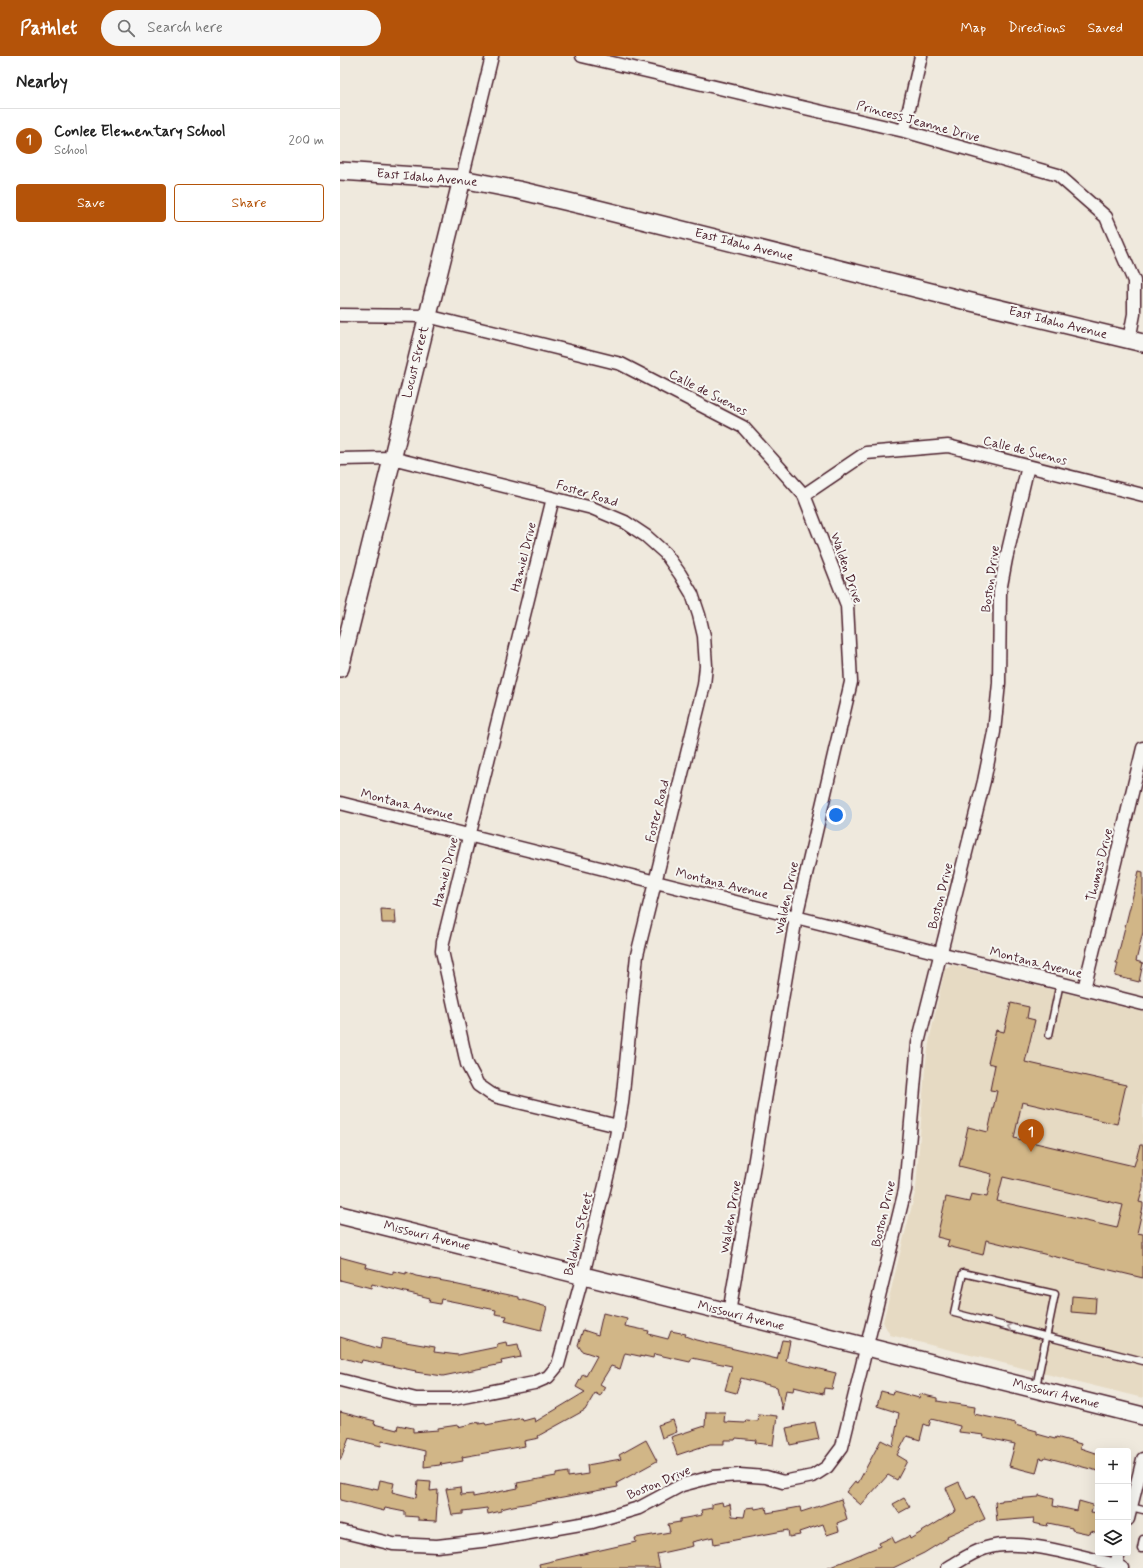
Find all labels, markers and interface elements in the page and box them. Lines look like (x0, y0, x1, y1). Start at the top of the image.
search box (101, 10, 381, 46)
text: Pathlet (20, 16, 77, 41)
icon: search (115, 17, 137, 39)
text: Search here (147, 18, 223, 38)
text: Map (960, 19, 986, 37)
text: Directions (1008, 19, 1066, 37)
text: Saved (1088, 19, 1123, 37)
text: Nearby (16, 71, 68, 93)
street label: Princess Jeanne Drive (854, 97, 982, 147)
text: Conlee Elementary School (54, 122, 226, 142)
text: 1 (26, 132, 32, 149)
text: 200 m (289, 132, 324, 149)
text: School (54, 142, 88, 159)
street label: East Idaho Avenue (376, 165, 478, 191)
button: Save (16, 184, 166, 222)
button: Share (174, 184, 324, 222)
street label: East Idaho Avenue (693, 225, 795, 265)
street label: East Idaho Avenue (1007, 303, 1109, 343)
street label: Locust Street (399, 324, 433, 400)
street label: Calle de Suenos (666, 366, 750, 420)
street label: Calle de Suenos (981, 432, 1069, 470)
street label: Foster Road (554, 477, 620, 511)
street label: Hamiel Drive (507, 520, 541, 594)
street label: Walden Drive (826, 530, 866, 606)
street label: Boston Drive (978, 544, 1004, 614)
street label: Foster Road (642, 778, 674, 844)
street label: Montana Avenue (359, 785, 455, 825)
your location (826, 805, 846, 825)
street label: Thomas Drive (1083, 826, 1117, 903)
street label: Hamiel Drive (429, 835, 463, 909)
street label: Walden Drive (771, 860, 803, 936)
street label: Boston Drive (925, 861, 957, 931)
street label: Montana Avenue (674, 864, 770, 904)
street label: Montana Avenue (988, 943, 1084, 983)
pin: 1 (1018, 1119, 1044, 1152)
street label: Walden Drive (716, 1179, 746, 1255)
street label: Boston Drive (868, 1179, 900, 1249)
street label: Baldwin Street (560, 1190, 598, 1278)
street label: Missouri Avenue (382, 1217, 472, 1255)
street label: Missouri Avenue (696, 1297, 786, 1335)
one-way arrow (1006, 1323, 1013, 1332)
street label: Missouri Avenue (1011, 1375, 1101, 1413)
map controls (1095, 1448, 1131, 1556)
button: + (1095, 1448, 1131, 1484)
street label: Boston Drive (625, 1462, 694, 1504)
button: − (1095, 1484, 1131, 1520)
button: layers (1095, 1520, 1131, 1556)

